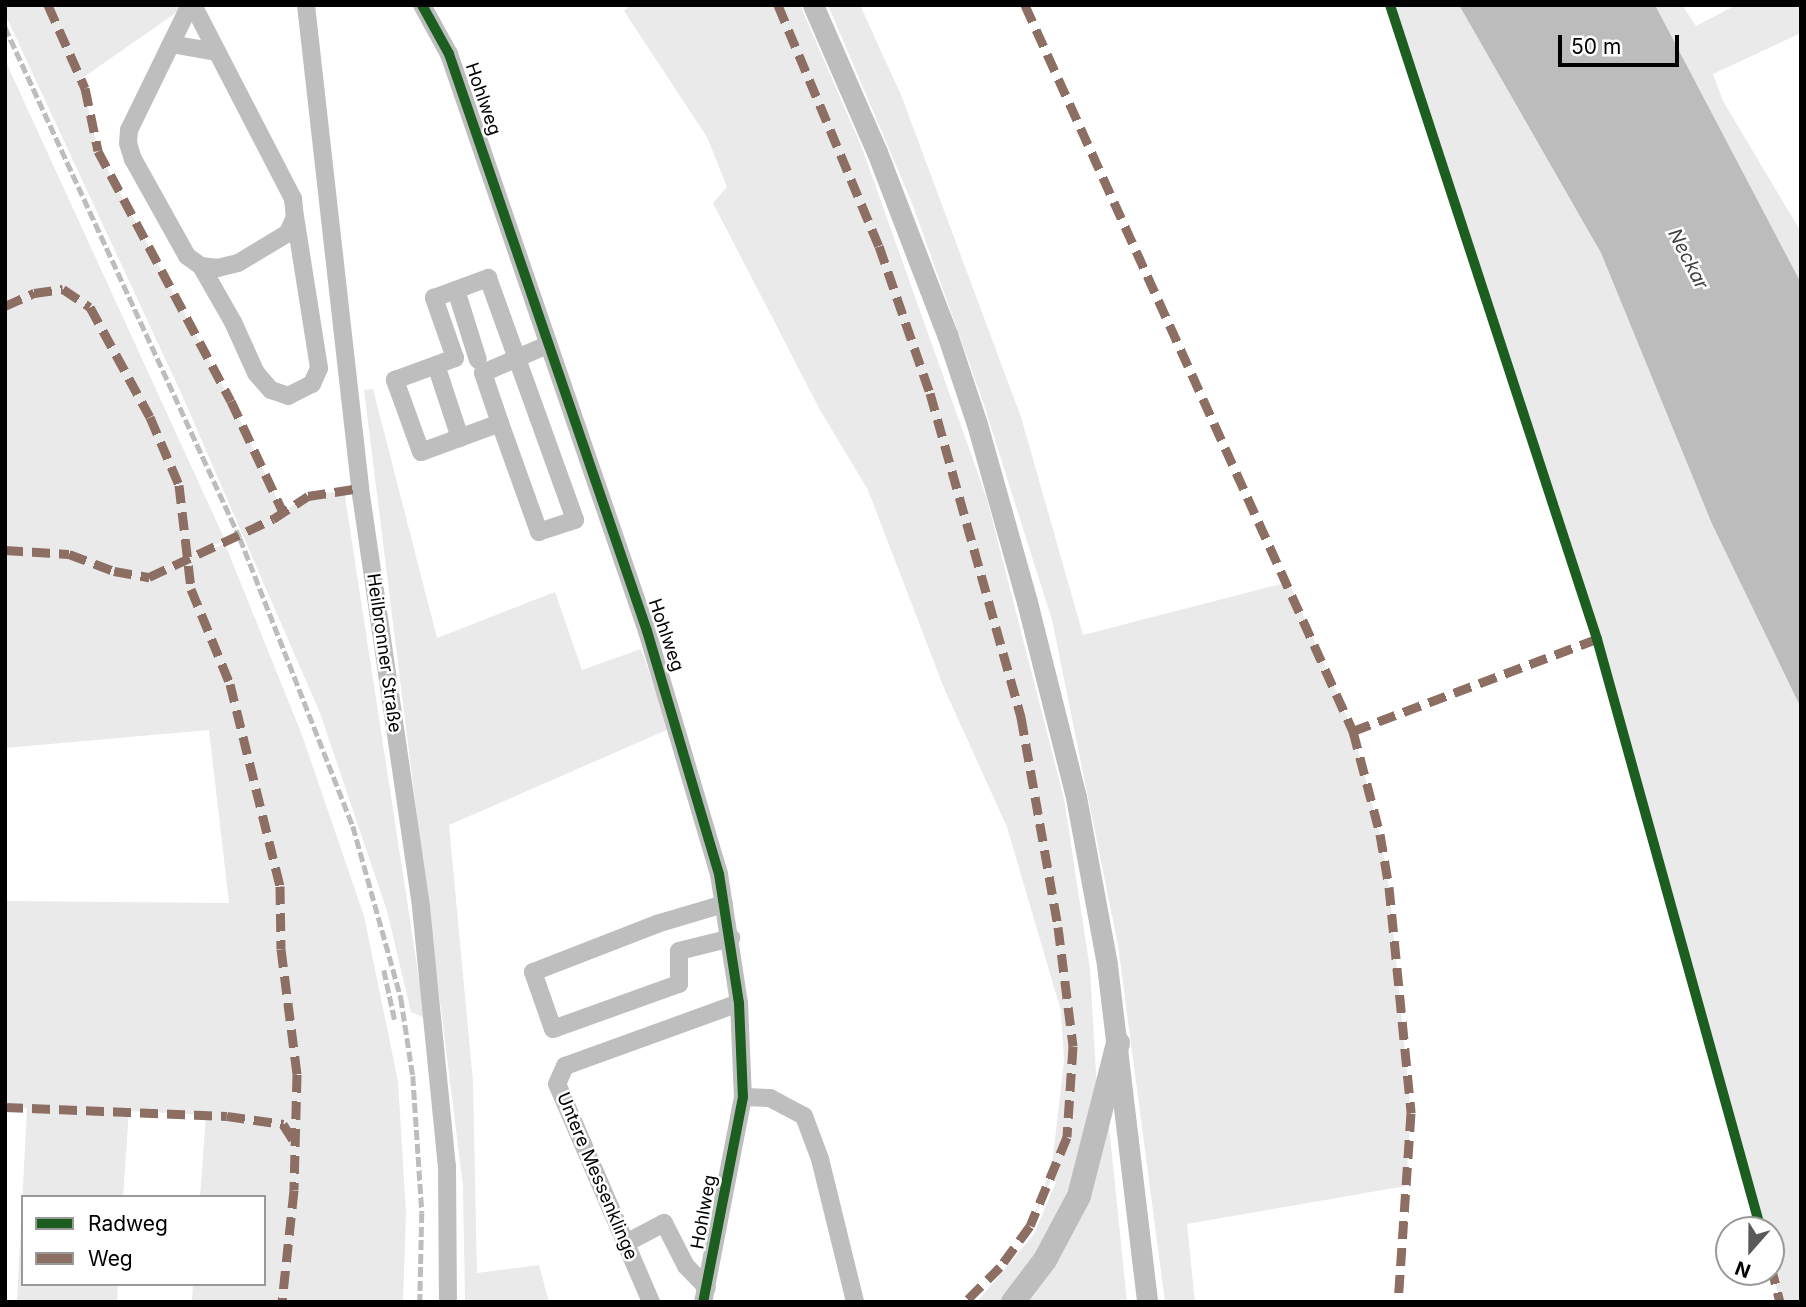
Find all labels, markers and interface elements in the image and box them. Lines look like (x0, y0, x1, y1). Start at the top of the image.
scale bar (1561, 21, 1682, 65)
text: 50 m (1571, 34, 1621, 59)
street label: Hohlweg (461, 60, 505, 138)
water label: Neckar (1663, 225, 1713, 293)
street label: Heilbronner Straße (362, 572, 406, 734)
street label: Hohlweg (644, 596, 688, 674)
street label: Untere Messenklinge (552, 1089, 642, 1263)
street label: Hohlweg (687, 1173, 721, 1251)
legend (21, 1195, 266, 1286)
text: Radweg (88, 1211, 168, 1236)
north arrow (1715, 1216, 1785, 1286)
text: Weg (88, 1246, 133, 1271)
text: N (1732, 1256, 1754, 1283)

